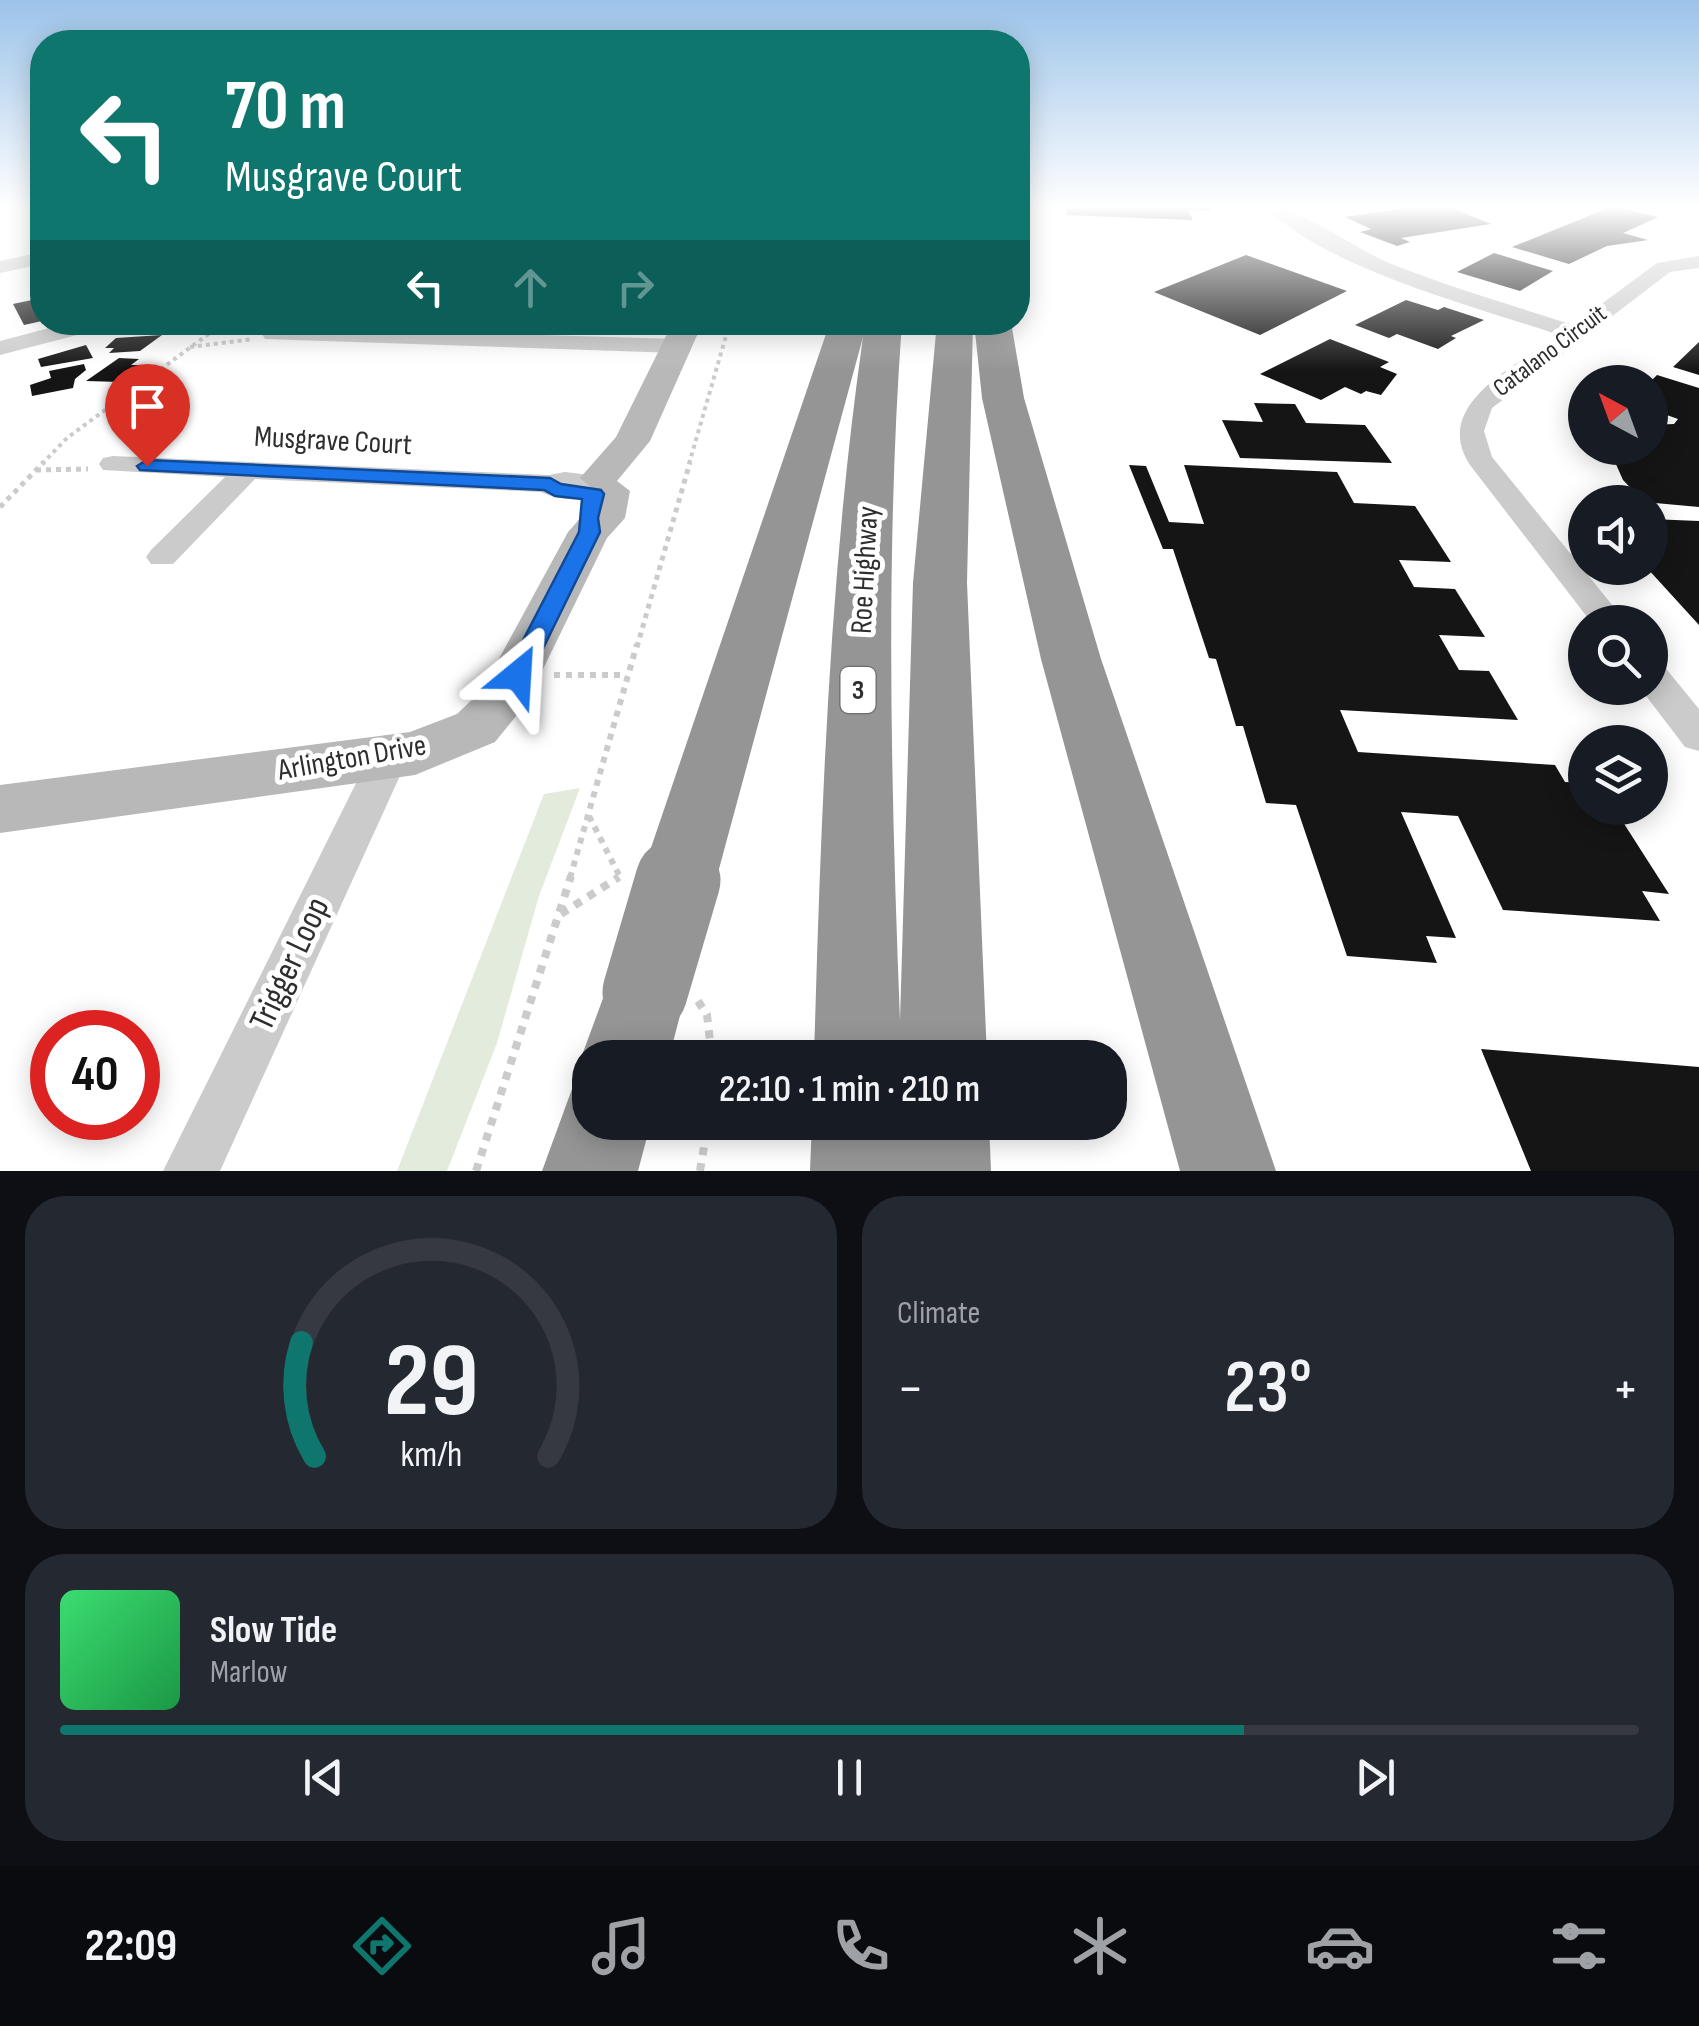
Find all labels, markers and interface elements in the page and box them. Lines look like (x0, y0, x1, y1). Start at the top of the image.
text: 70 m (225, 65, 346, 149)
icon: left (60, 70, 190, 200)
text: Musgrave Court (225, 150, 462, 205)
icon: left (398, 260, 453, 315)
icon: ahead (503, 260, 558, 315)
icon: right (608, 260, 663, 315)
street label: Catalano Circuit (1487, 298, 1613, 404)
pin (105, 364, 190, 467)
north arrow (1568, 365, 1668, 465)
map controls (1568, 365, 1668, 825)
icon: arrive (120, 379, 175, 434)
street label: Musgrave Court (253, 419, 413, 463)
button: sound (1568, 485, 1668, 585)
street label: Roe Highway (844, 505, 886, 635)
button: search (1568, 605, 1668, 705)
position arrow (466, 623, 570, 727)
road number: 3 (840, 667, 876, 713)
button: layers (1568, 725, 1668, 825)
street label: Arlington Drive (274, 727, 429, 789)
street label: Trigger Loop (241, 891, 339, 1037)
speed limit sign: 40 (30, 1010, 160, 1140)
text: 22:10 · 1 min · 210 m (719, 1067, 980, 1112)
text: Climate (897, 1294, 980, 1333)
text: 29 (384, 1320, 478, 1445)
text: 23° (1224, 1343, 1312, 1434)
text: − (897, 1356, 924, 1423)
text: + (1612, 1356, 1639, 1423)
text: km/h (400, 1434, 462, 1477)
text: Slow Tide (210, 1608, 337, 1653)
text: Marlow (210, 1653, 288, 1692)
icon: previous (296, 1750, 351, 1805)
icon: pause (822, 1750, 877, 1805)
icon: next (1348, 1750, 1403, 1805)
icon: directions (347, 1911, 417, 1981)
icon: music (586, 1911, 656, 1981)
icon: phone (826, 1911, 896, 1981)
icon: climate (1065, 1911, 1135, 1981)
icon: car (1305, 1911, 1375, 1981)
icon: filters (1544, 1911, 1614, 1981)
text: 22:09 (85, 1919, 177, 1974)

